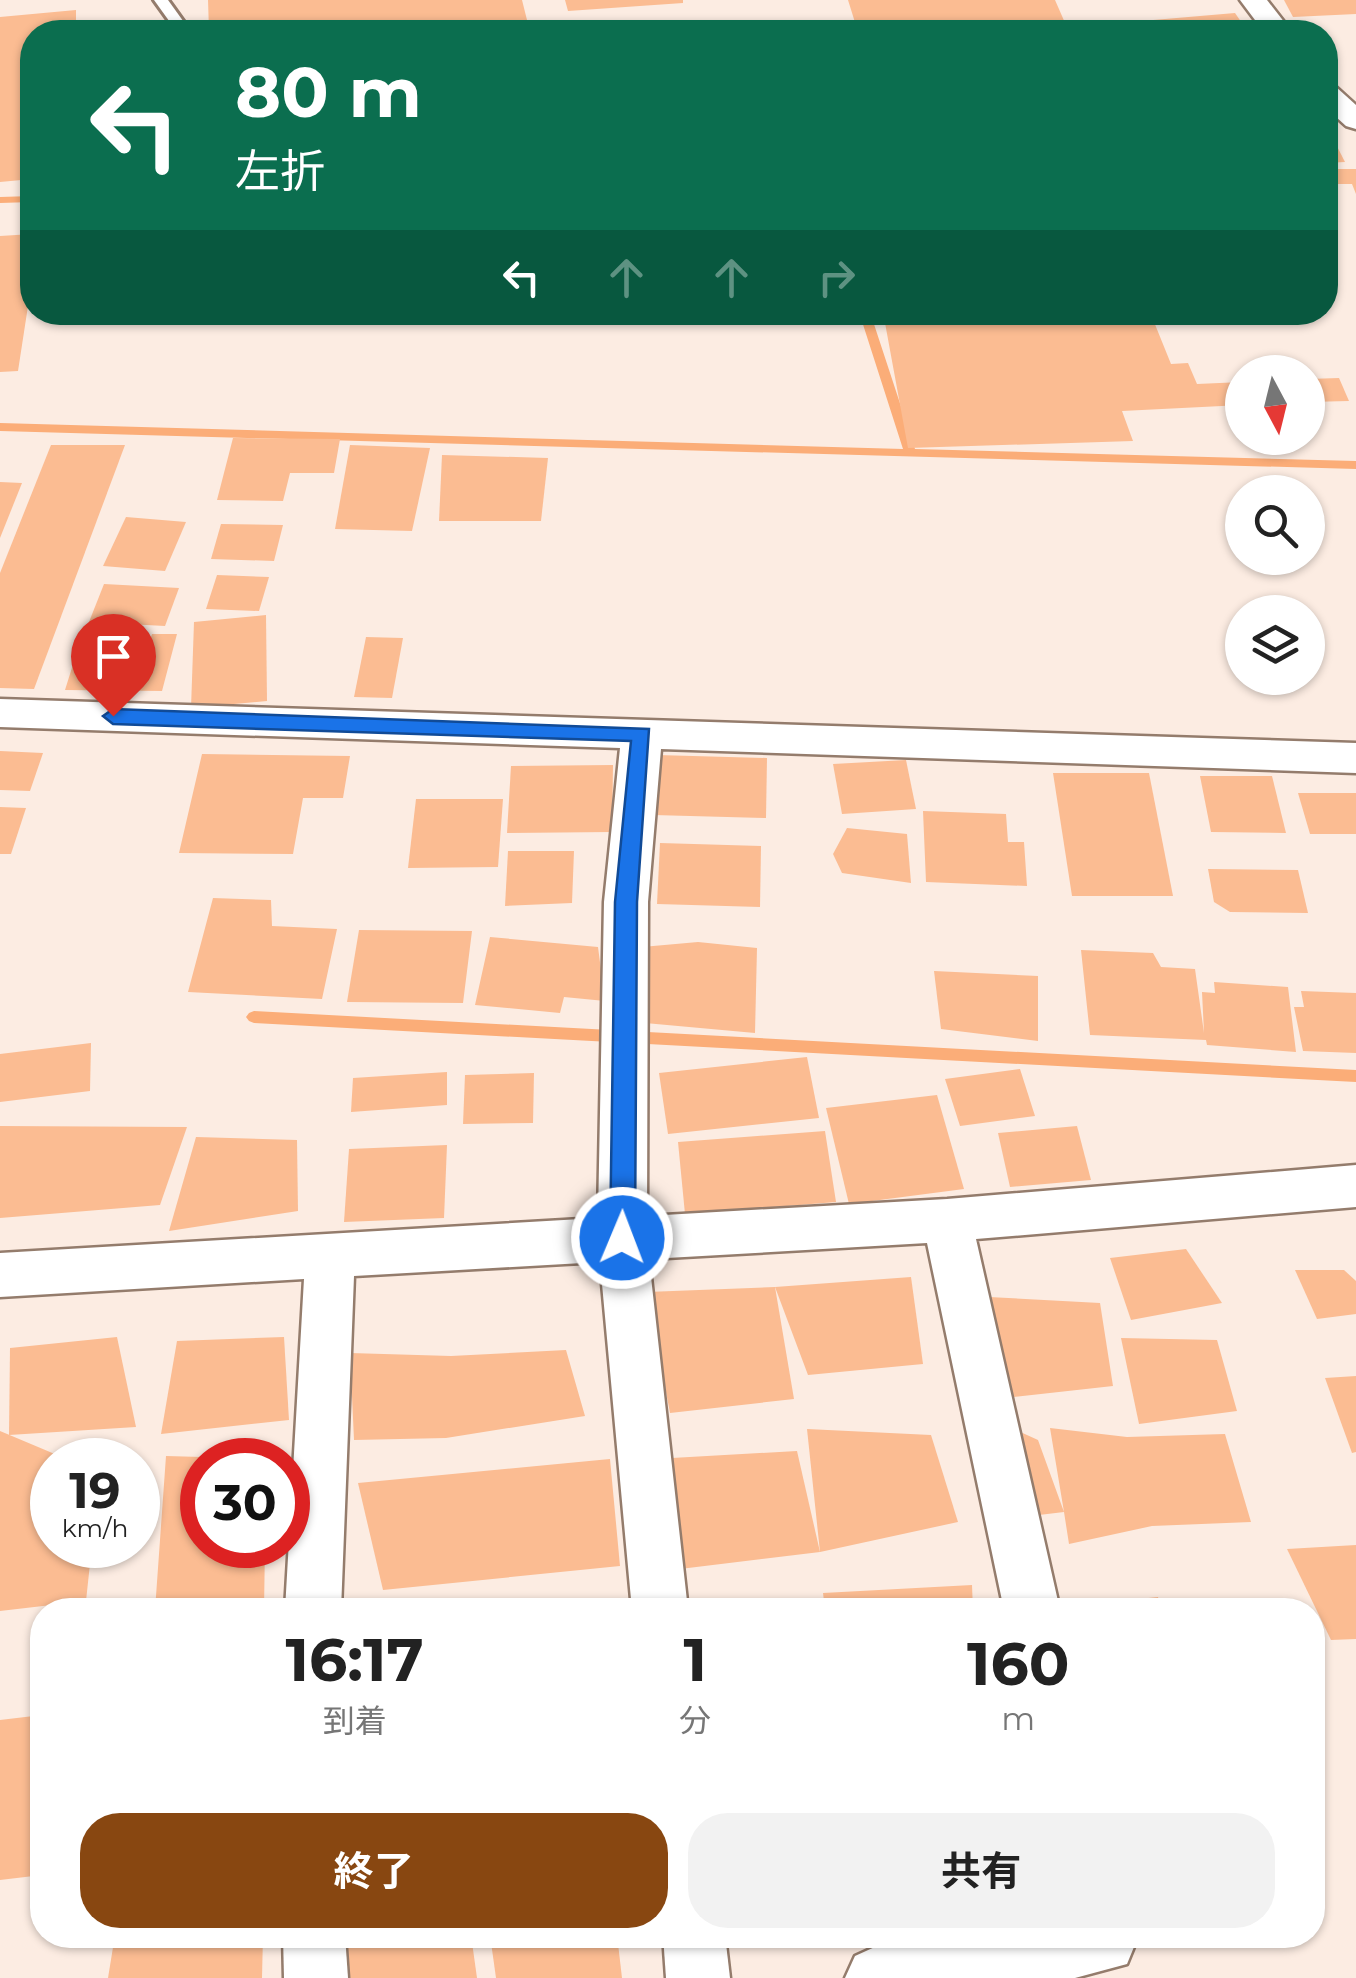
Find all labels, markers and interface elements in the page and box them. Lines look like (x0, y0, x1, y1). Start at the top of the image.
text: 80 m (235, 49, 422, 135)
icon: left (70, 60, 200, 190)
text: 左折 (235, 143, 325, 198)
icon: left (494, 250, 549, 305)
icon: ahead (599, 250, 654, 305)
icon: ahead (704, 250, 759, 305)
icon: right (809, 250, 864, 305)
north arrow (1225, 355, 1325, 455)
map controls (1225, 355, 1325, 695)
button: search (1225, 475, 1325, 575)
button: layers (1225, 595, 1325, 695)
pin (71, 614, 156, 717)
icon: arrive (86, 629, 141, 684)
position arrow (570, 1186, 674, 1290)
speed limit sign: 30 (180, 1438, 310, 1568)
text: 19 (69, 1460, 121, 1521)
text: km/h (62, 1513, 128, 1543)
text: 16:17 (286, 1623, 424, 1696)
text: 1 (684, 1623, 707, 1696)
text: 160 (967, 1627, 1069, 1700)
text: m (1001, 1699, 1035, 1738)
text: 到着 (323, 1701, 387, 1740)
text: 分 (679, 1701, 711, 1740)
button: 終了 (80, 1813, 668, 1928)
button: 共有 (688, 1813, 1275, 1928)

